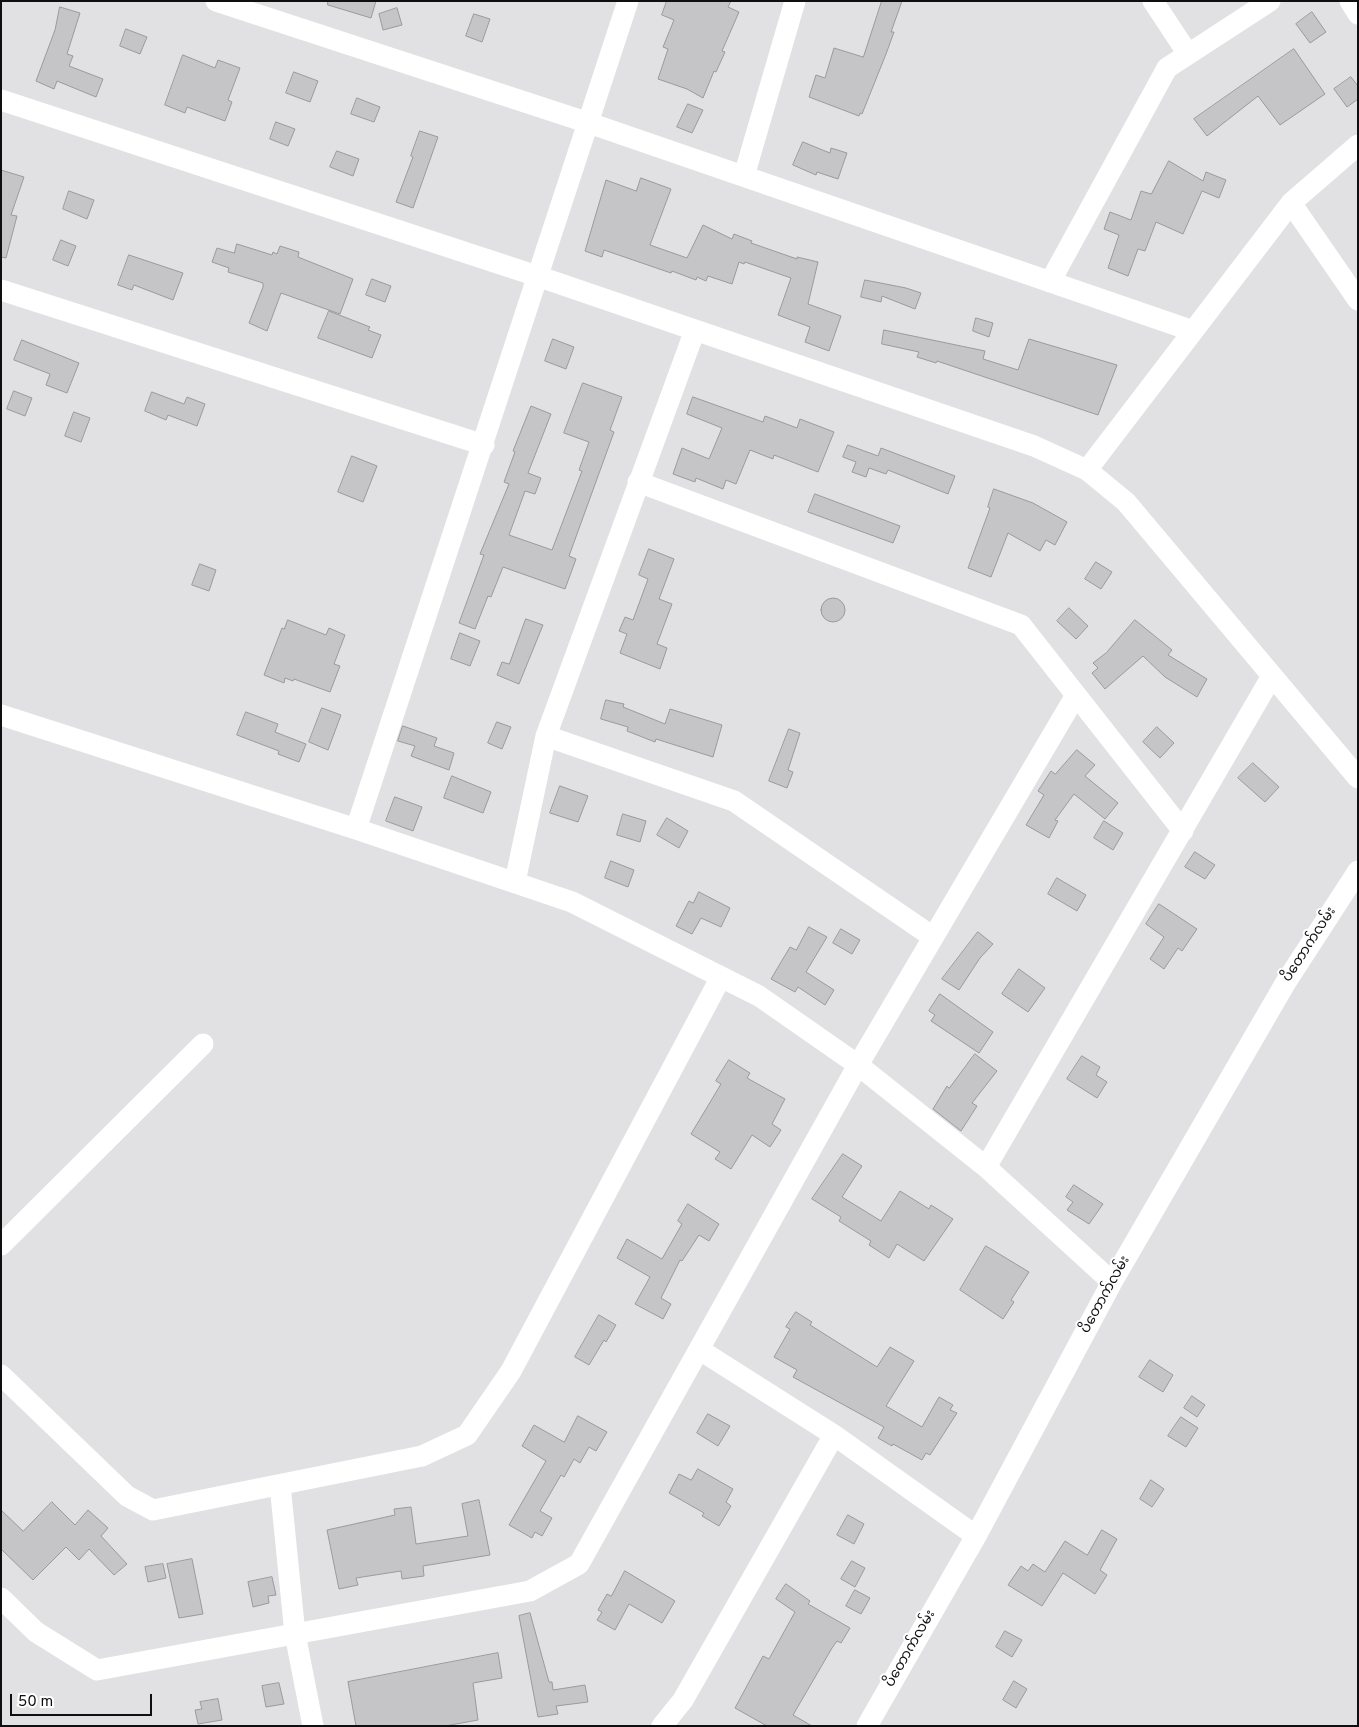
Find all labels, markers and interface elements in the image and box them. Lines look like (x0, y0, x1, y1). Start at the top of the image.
street label: ပိတောက်လမ်း (1280, 904, 1340, 986)
street label: ပိတောက်လမ်း (1078, 1253, 1134, 1337)
street label: ပိတောက်လမ်း (882, 1608, 940, 1690)
scale bar (12, 1684, 155, 1716)
text: 50 m (18, 1693, 53, 1712)

